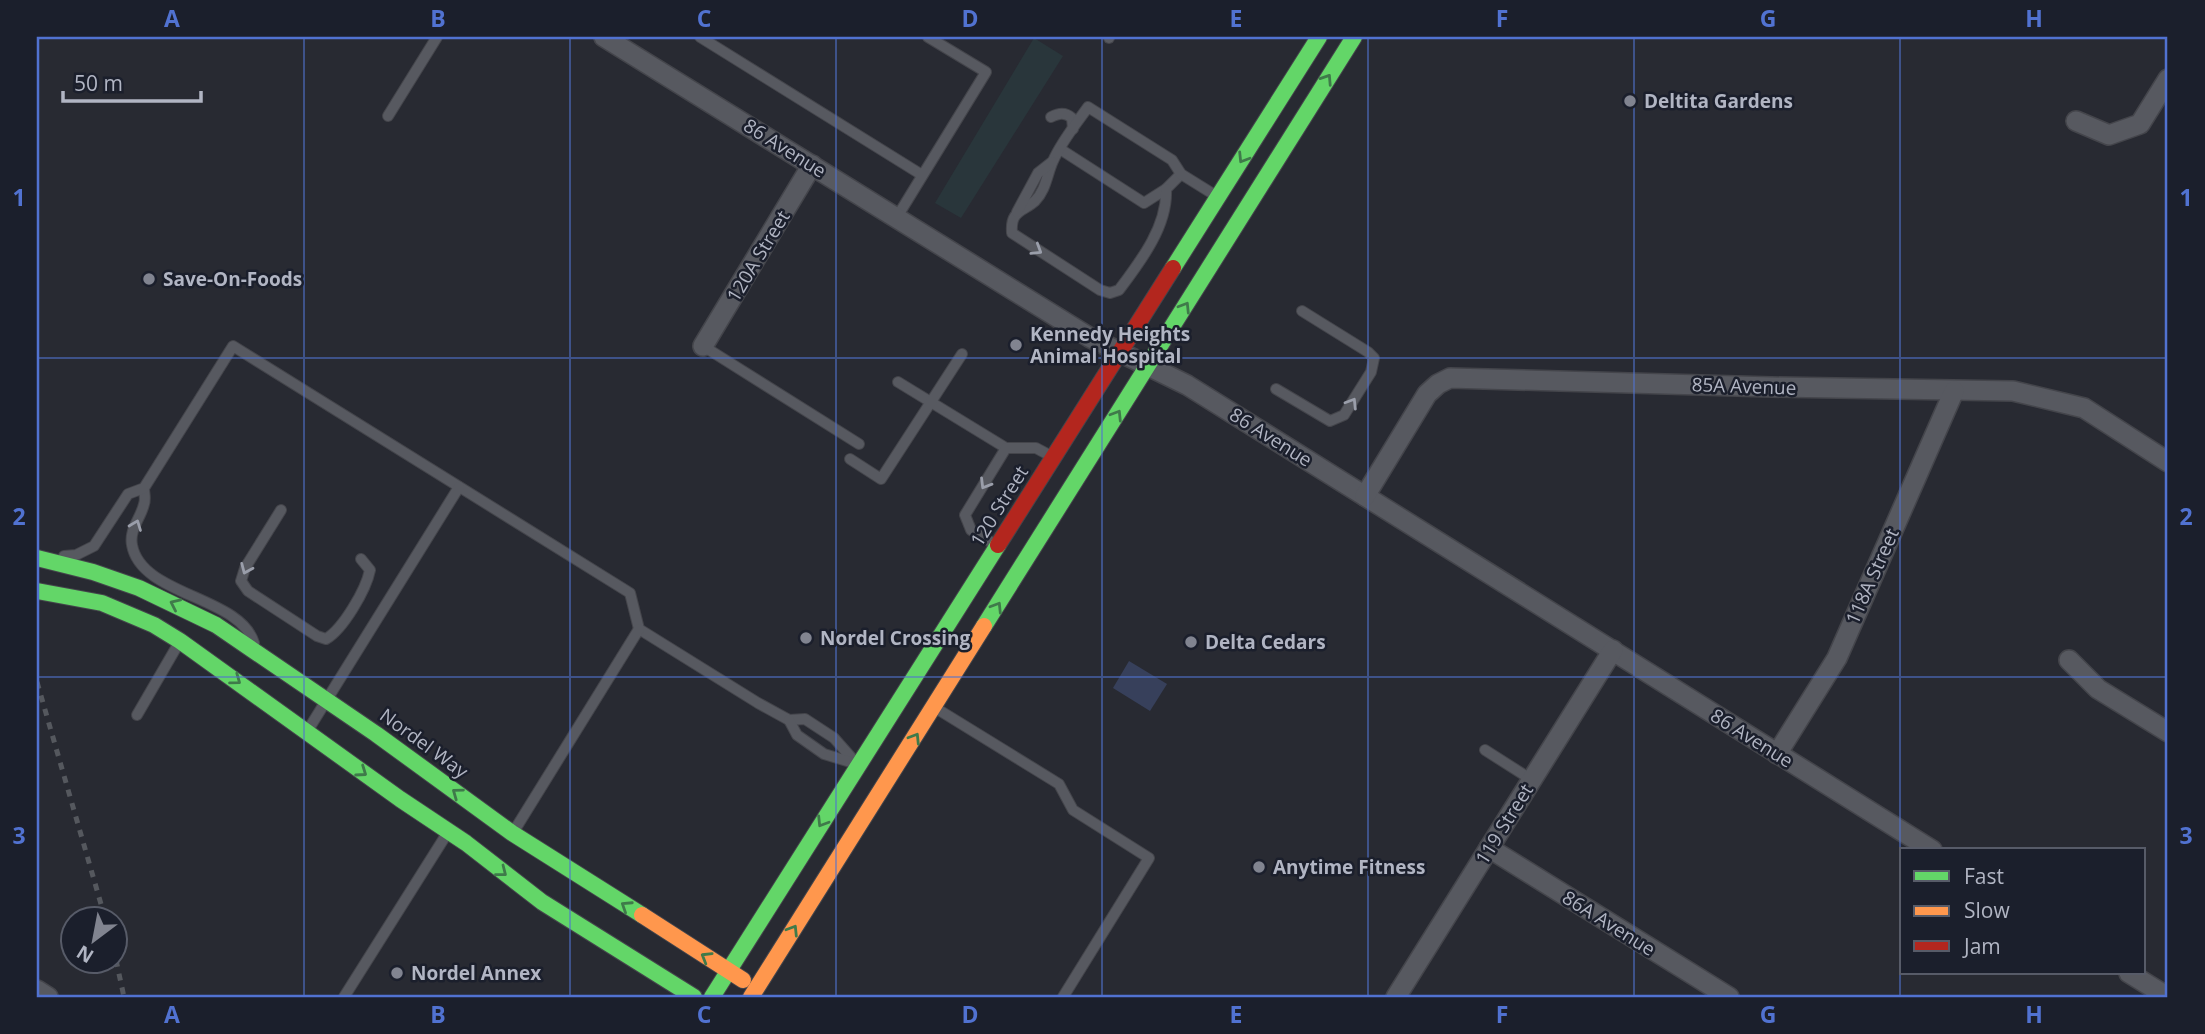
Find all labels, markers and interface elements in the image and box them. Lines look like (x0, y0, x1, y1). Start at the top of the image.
text: A (164, 2, 180, 34)
text: B (430, 2, 446, 34)
text: C (697, 2, 711, 34)
text: D (961, 2, 979, 34)
text: E (1230, 2, 1242, 34)
text: F (1496, 2, 1508, 34)
text: G (1760, 2, 1776, 34)
text: H (2025, 2, 2043, 34)
scale bar (63, 60, 201, 104)
text: 50 m (74, 69, 123, 97)
one-way arrow (1319, 74, 1331, 87)
place label: Deltita Gardens (1644, 88, 1793, 114)
marker: Deltita Gardens (1622, 93, 1638, 109)
street label: 86 Avenue (739, 112, 831, 184)
one-way arrow (1238, 150, 1251, 163)
text: 1 (12, 181, 26, 213)
text: 1 (2179, 181, 2193, 213)
street label: 120A Street (720, 205, 796, 307)
one-way arrow (1029, 242, 1042, 255)
place label: Save-On-Foods (163, 266, 302, 292)
marker: Save-On-Foods (141, 271, 157, 287)
one-way arrow (1177, 302, 1190, 315)
place label: Kennedy Heights Animal Hospital (1030, 321, 1190, 369)
marker: Kennedy Heights Animal Hospital (1008, 337, 1024, 353)
street label: 85A Avenue (1691, 371, 1797, 401)
one-way arrow (1343, 397, 1356, 410)
street label: 86 Avenue (1225, 401, 1317, 473)
one-way arrow (1109, 409, 1122, 422)
street label: 120 Street (964, 461, 1034, 551)
one-way arrow (980, 476, 993, 489)
text: 2 (12, 500, 26, 532)
text: 2 (2179, 500, 2193, 532)
one-way arrow (127, 520, 141, 532)
street label: 118A Street (1839, 524, 1905, 628)
one-way arrow (241, 562, 255, 574)
one-way arrow (170, 599, 182, 613)
one-way arrow (988, 602, 1001, 615)
place label: Nordel Crossing (820, 625, 970, 651)
place label: Delta Cedars (1205, 629, 1326, 655)
marker: Nordel Crossing (798, 630, 814, 646)
marker: Delta Cedars (1183, 634, 1199, 650)
one-way arrow (228, 671, 241, 684)
street label: Nordel Way (375, 702, 474, 784)
street label: 86 Avenue (1706, 702, 1798, 774)
one-way arrow (906, 733, 919, 746)
one-way arrow (354, 764, 367, 776)
street label: 119 Street (1469, 779, 1539, 869)
one-way arrow (452, 788, 465, 801)
one-way arrow (817, 815, 830, 828)
text: 3 (12, 819, 26, 851)
text: 3 (2179, 819, 2193, 851)
legend (1900, 848, 2146, 974)
place label: Anytime Fitness (1273, 854, 1425, 880)
marker: Anytime Fitness (1251, 859, 1267, 875)
text: Fast (1964, 862, 2004, 890)
one-way arrow (495, 864, 507, 877)
street label: 86A Avenue (1558, 884, 1660, 962)
text: Slow (1964, 896, 2010, 924)
one-way arrow (620, 902, 633, 915)
north arrow (60, 904, 130, 974)
one-way arrow (784, 925, 797, 938)
text: Jam (1962, 932, 2001, 960)
text: N (72, 939, 98, 970)
one-way arrow (701, 952, 714, 965)
place label: Nordel Annex (411, 960, 541, 986)
marker: Nordel Annex (389, 965, 405, 981)
text: A (164, 998, 180, 1030)
text: B (430, 998, 446, 1030)
text: C (697, 998, 711, 1030)
text: D (961, 998, 979, 1030)
text: E (1230, 998, 1242, 1030)
text: F (1496, 998, 1508, 1030)
text: G (1760, 998, 1776, 1030)
text: H (2025, 998, 2043, 1030)

